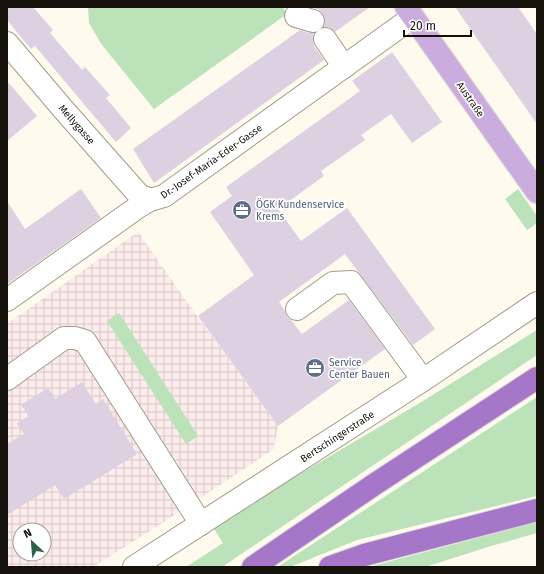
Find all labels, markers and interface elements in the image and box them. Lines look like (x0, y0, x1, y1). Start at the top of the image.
scale bar (404, 12, 471, 38)
text: 20 m (410, 19, 436, 33)
street label: Austraße (454, 80, 487, 119)
street label: Mellygasse (56, 102, 97, 147)
street label: Dr.-Josef-Maria-Eder-Gasse (158, 122, 265, 202)
place label: ÖGK Kundenservice Krems (256, 197, 344, 223)
office icon: ÖGK Kundenservice Krems (231, 199, 253, 221)
office icon: Service Center Bauen (304, 357, 326, 379)
place label: Service Center Bauen (329, 357, 390, 381)
street label: Bertschingerstraße (298, 408, 377, 465)
north arrow (12, 522, 52, 562)
text: N (22, 526, 34, 541)

